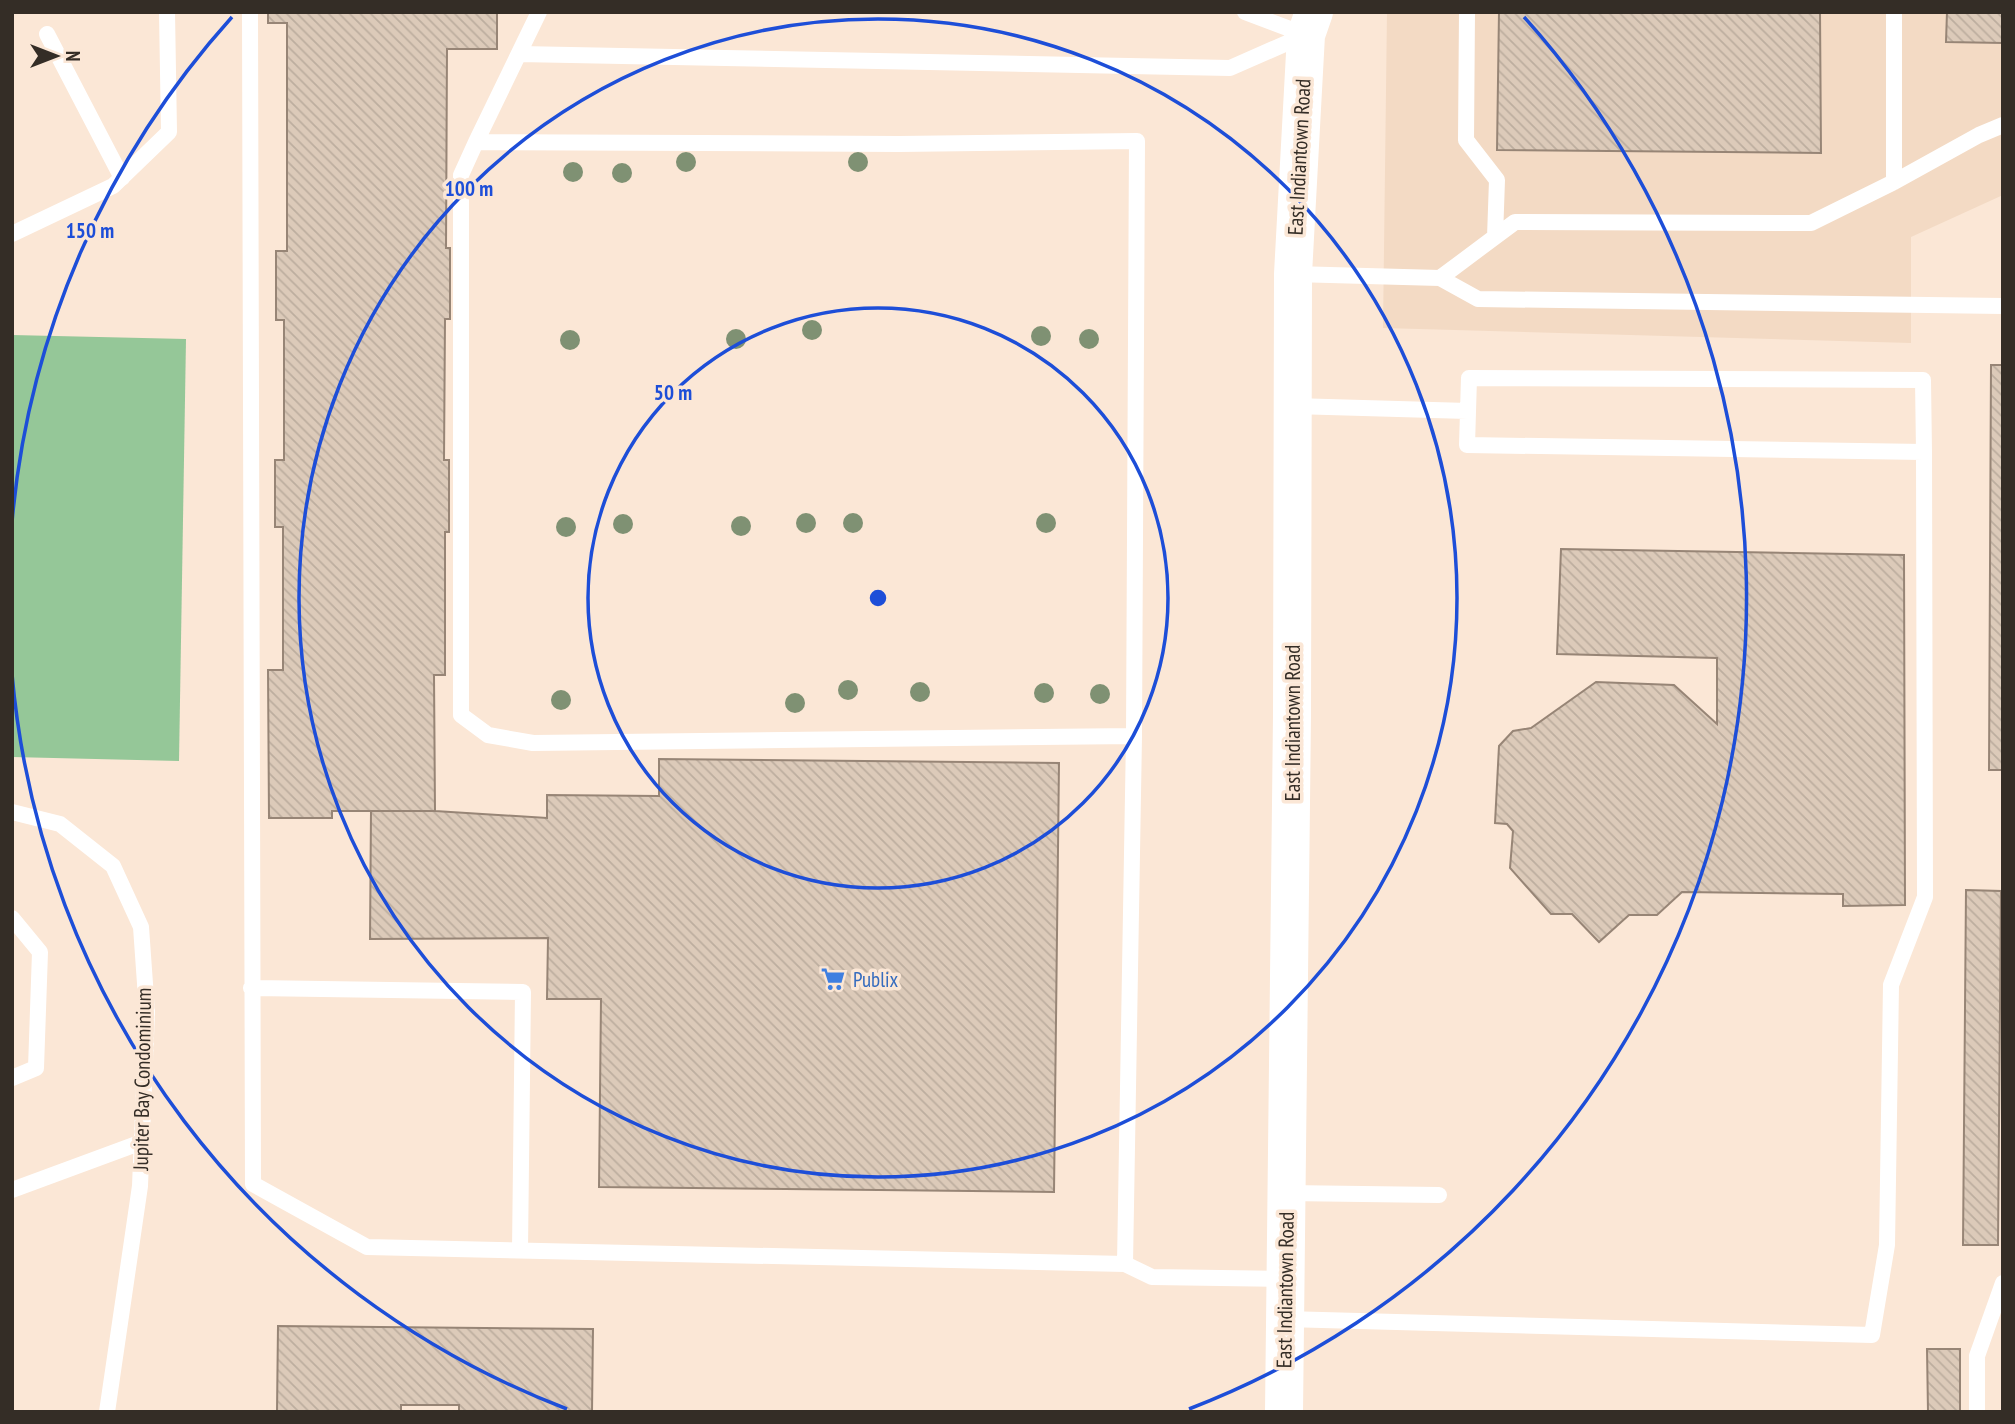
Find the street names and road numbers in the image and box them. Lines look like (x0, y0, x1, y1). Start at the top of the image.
street label: East Indiantown Road (1281, 78, 1317, 236)
street label: East Indiantown Road (1279, 645, 1306, 801)
street label: Jupiter Bay Condominium (127, 987, 157, 1172)
street label: East Indiantown Road (1270, 1212, 1300, 1368)

